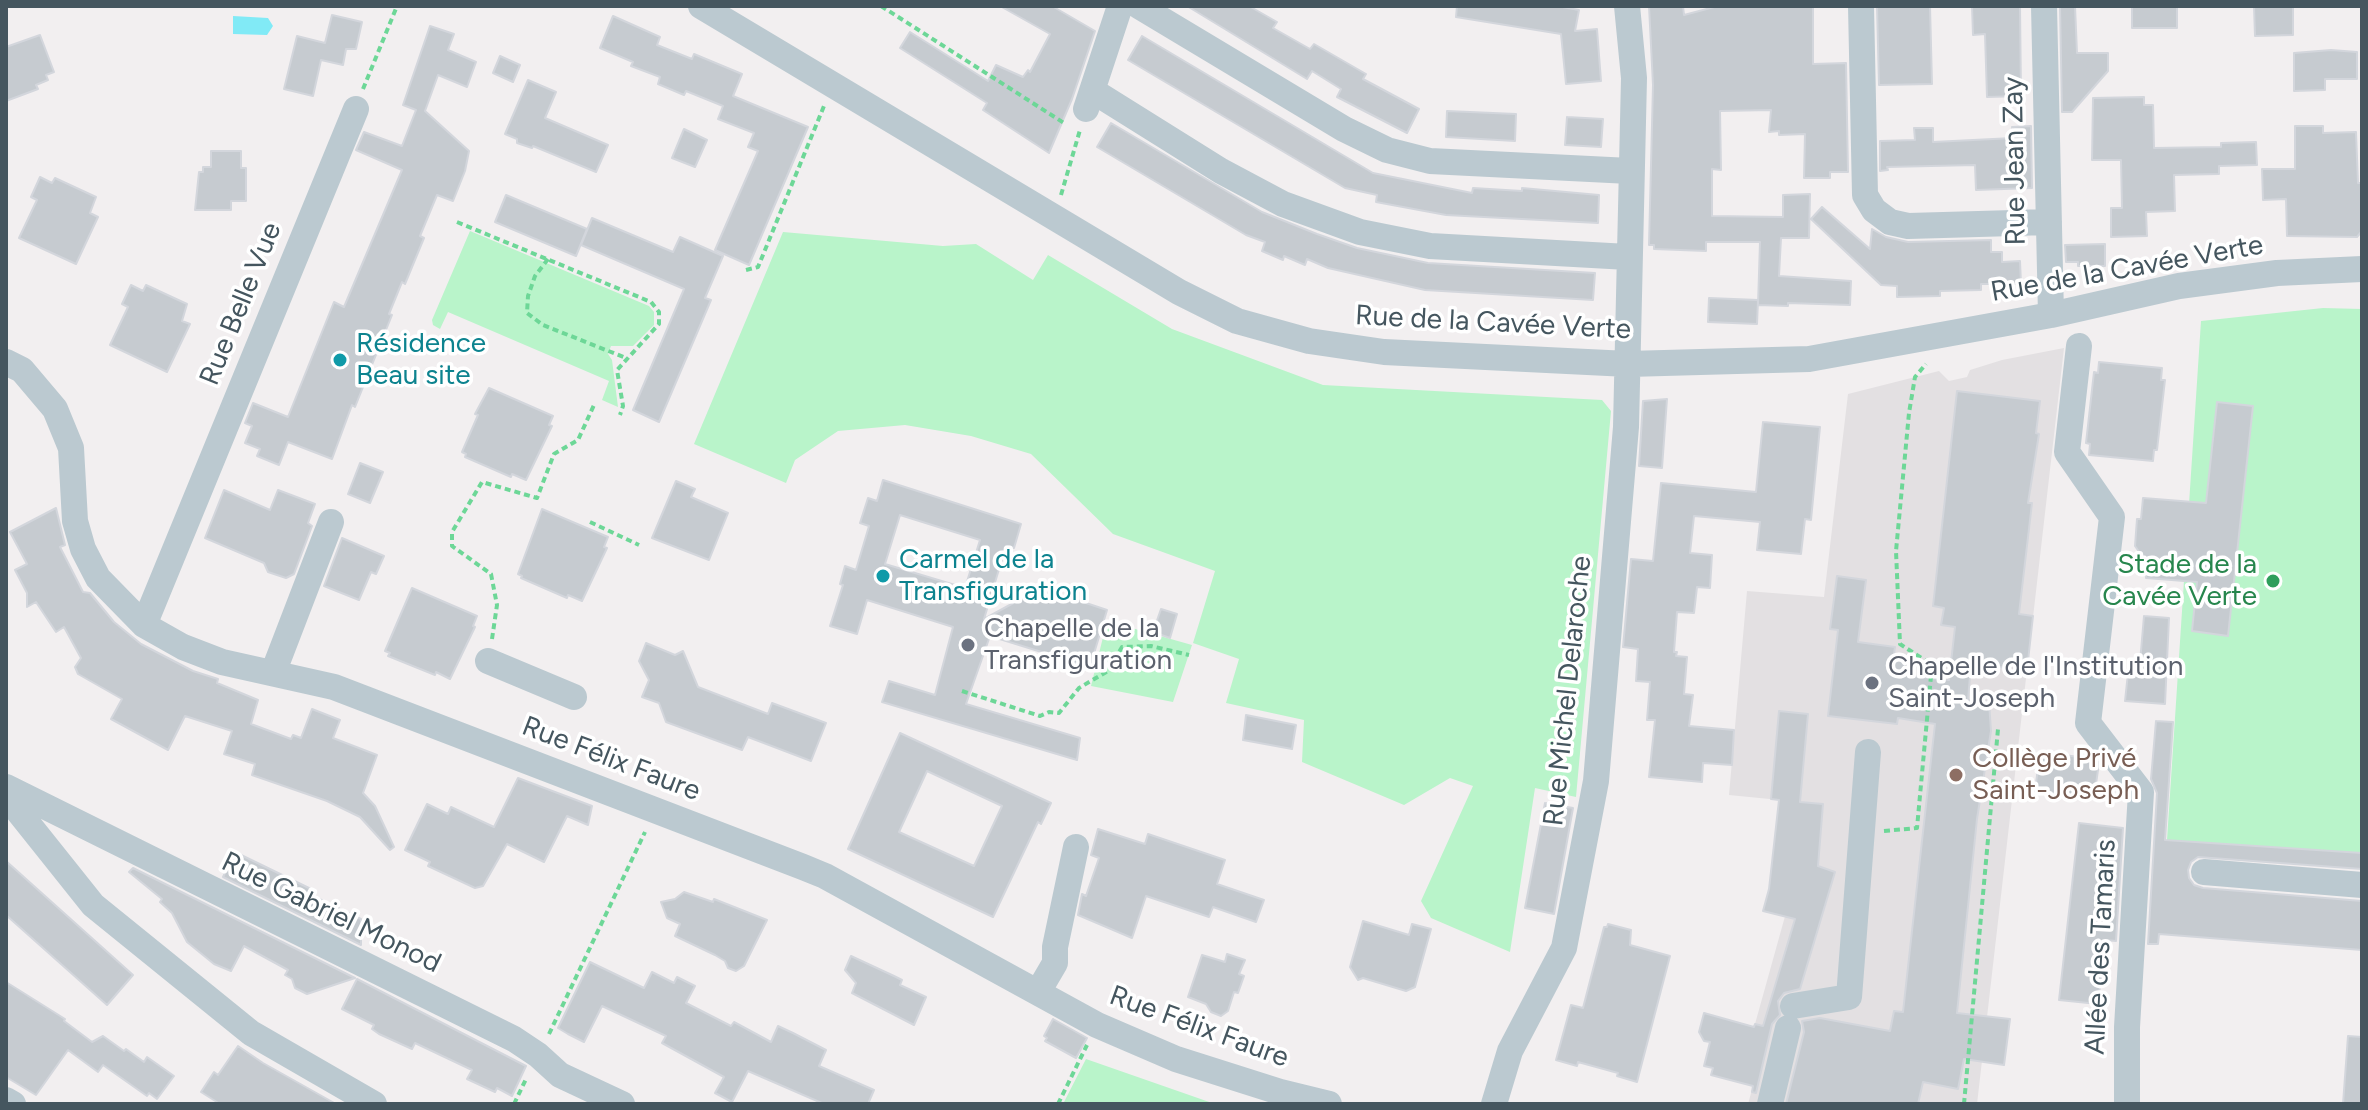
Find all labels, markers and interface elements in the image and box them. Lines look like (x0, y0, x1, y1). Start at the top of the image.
street label: Rue Jean Zay (1997, 76, 2033, 246)
street label: Rue Belle Vue (193, 218, 289, 390)
street label: Rue de la Cavée Verte (1988, 228, 2266, 310)
street label: Rue de la Cavée Verte (1354, 299, 1632, 347)
place label: Résidence Beau site (356, 327, 486, 393)
marker: Résidence Beau site (331, 351, 349, 369)
place label: Carmel de la Transfiguration (899, 543, 1087, 609)
place label: Stade de la Cavée Verte (2102, 548, 2257, 614)
street label: Rue Michel Delaroche (1537, 554, 1599, 828)
marker: Carmel de la Transfiguration (874, 567, 892, 585)
marker: Stade de la Cavée Verte (2264, 572, 2282, 590)
place label: Chapelle de la Transfiguration (984, 612, 1172, 678)
marker: Chapelle de la Transfiguration (959, 636, 977, 654)
place label: Chapelle de l'Institution Saint-Joseph (1888, 650, 2183, 716)
marker: Chapelle de l'Institution Saint-Joseph (1863, 674, 1881, 692)
street label: Rue Félix Faure (517, 710, 705, 808)
place label: Collège Privé Saint-Joseph (1972, 742, 2139, 808)
marker: Collège Privé Saint-Joseph (1947, 766, 1965, 784)
street label: Allée des Tamaris (2079, 838, 2123, 1056)
street label: Rue Gabriel Monod (216, 845, 446, 981)
street label: Rue Félix Faure (1105, 979, 1293, 1075)

